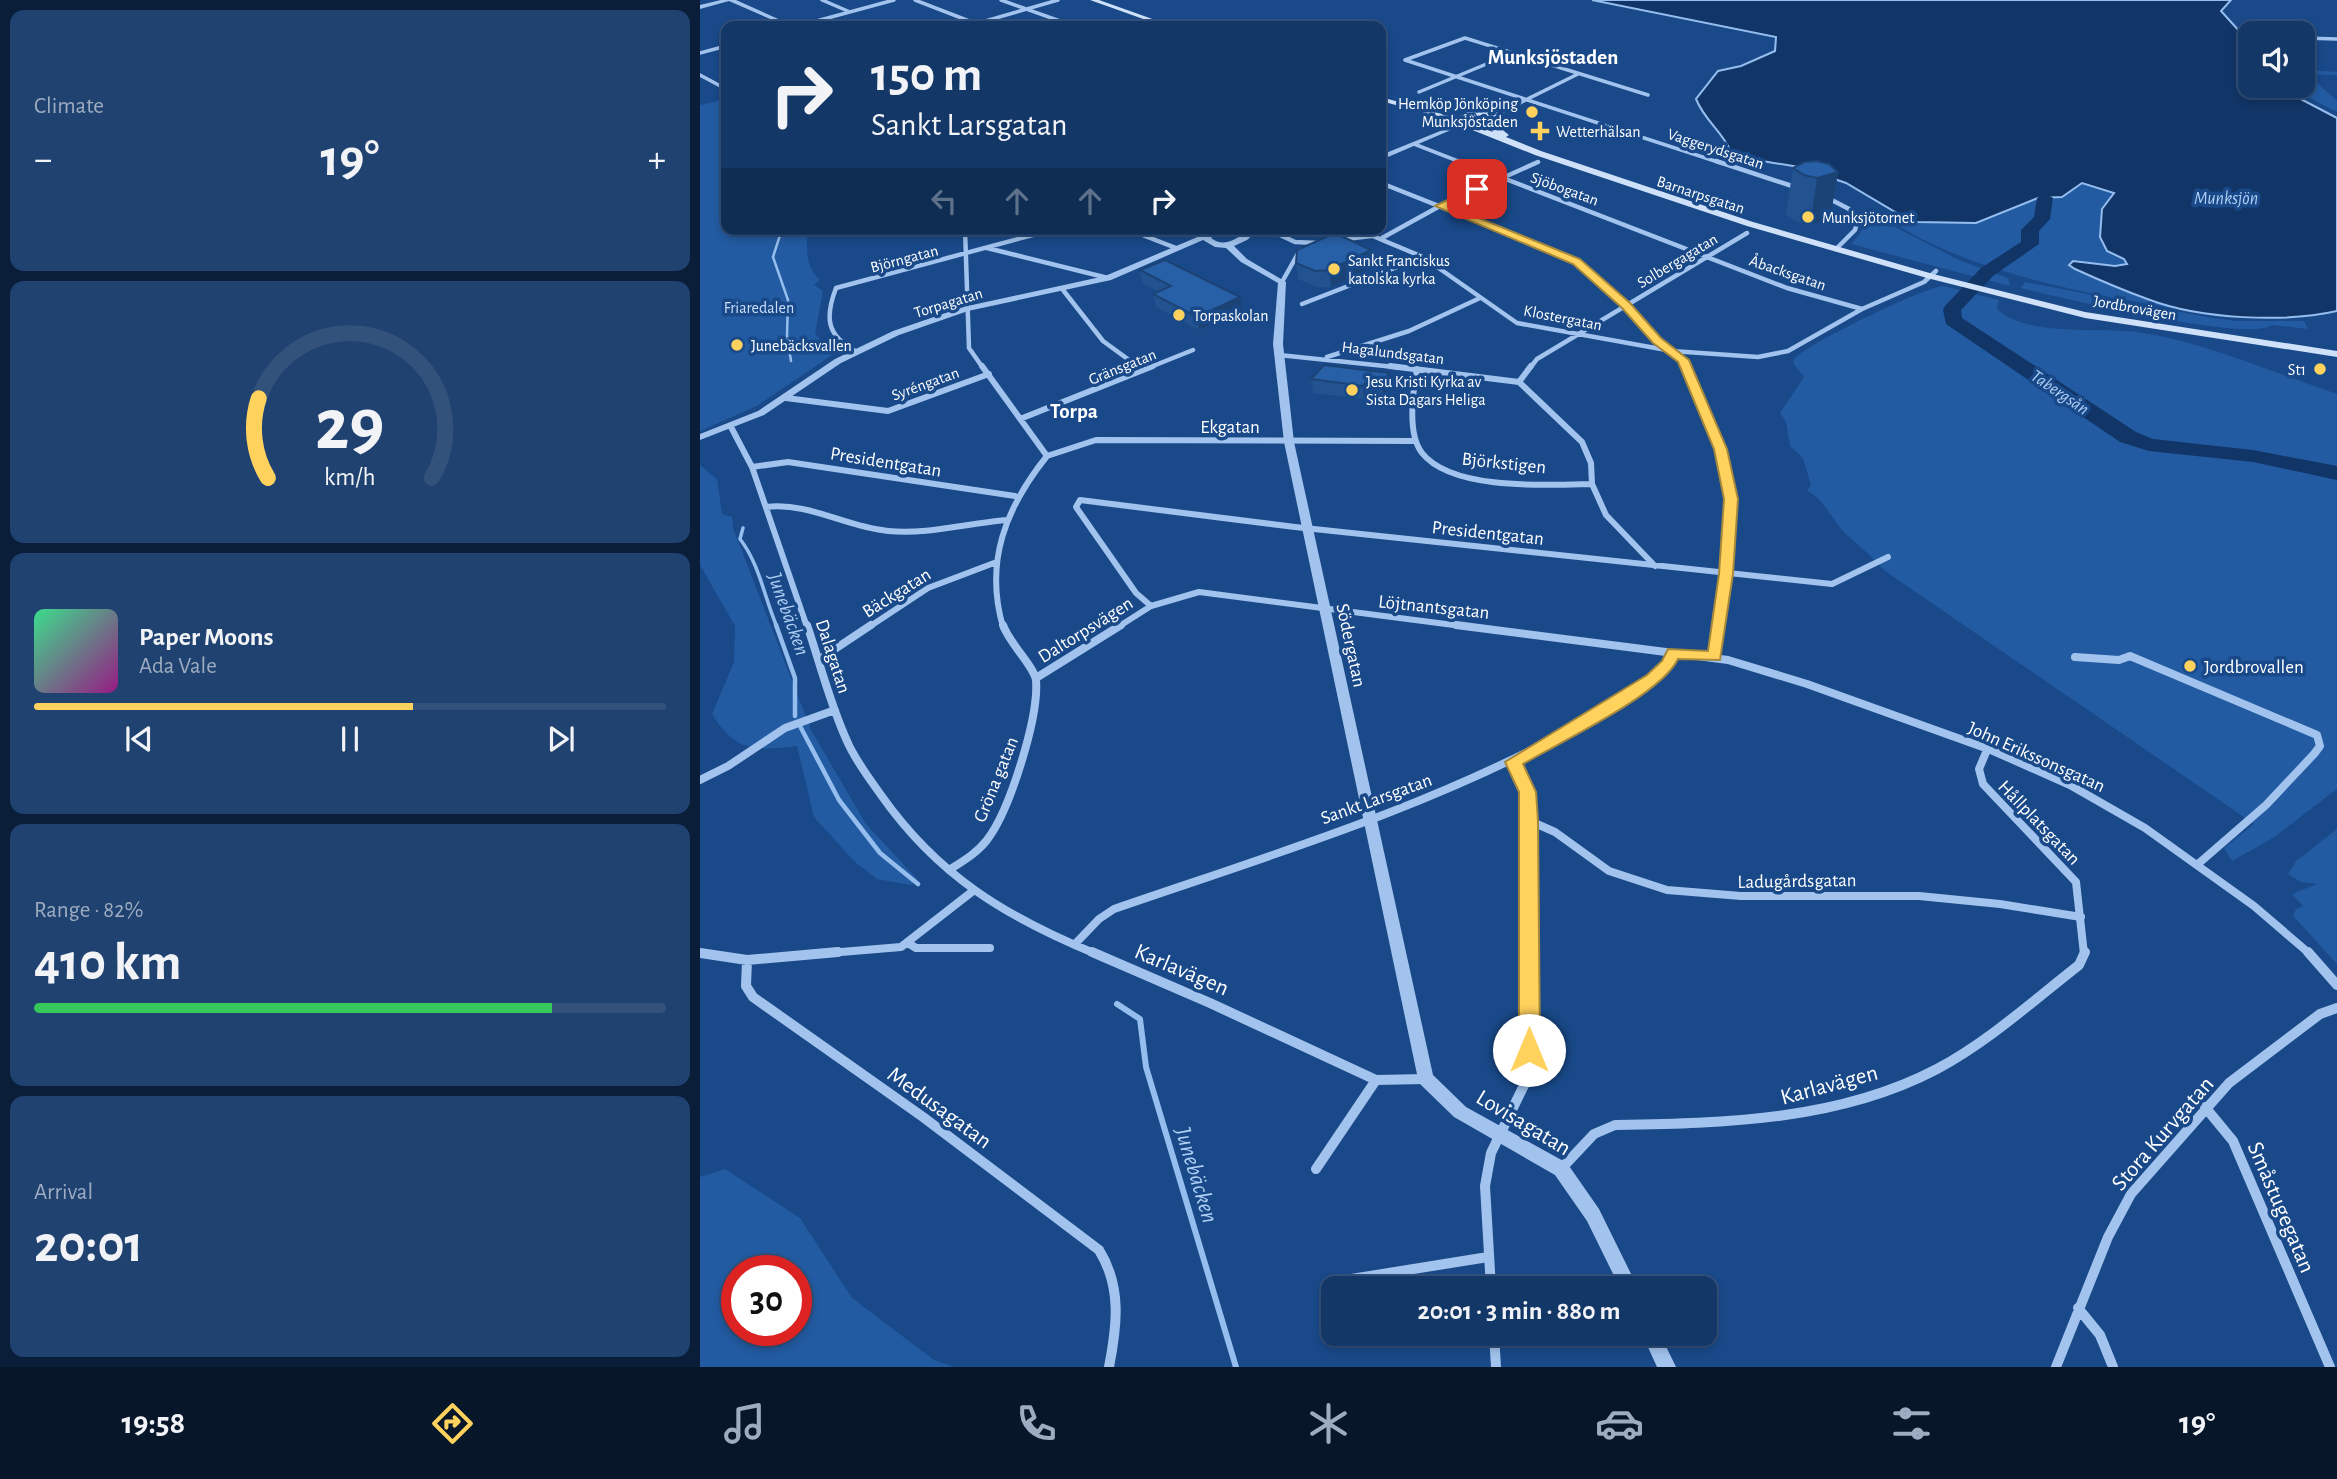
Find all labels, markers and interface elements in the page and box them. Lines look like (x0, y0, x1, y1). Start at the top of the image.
map controls (2238, 21, 2315, 98)
button: sound (2238, 21, 2315, 98)
district label: Munksjöstaden (1488, 47, 1618, 68)
icon: right (756, 49, 847, 140)
text: 150 m (871, 51, 982, 100)
text: Climate (34, 95, 104, 118)
place label: Hemköp Jönköping Munksjöstaden (1398, 96, 1518, 131)
marker: Hemköp Jönköping Munksjöstaden (1524, 104, 1540, 120)
text: Sankt Larsgatan (871, 109, 1068, 141)
marker: Wetterhälsan (1530, 121, 1550, 141)
place label: Wetterhälsan (1556, 124, 1641, 140)
street label: Vaggerydsgatan (1665, 126, 1766, 173)
text: 19° (320, 133, 380, 185)
text: − (34, 141, 52, 179)
text: + (648, 141, 666, 179)
pin (1447, 159, 1507, 219)
street label: Sjöbogatan (1528, 169, 1601, 210)
icon: arrive (1458, 170, 1496, 208)
street label: Barnarpsgatan (1655, 173, 1747, 217)
icon: left (925, 182, 963, 220)
icon: ahead (998, 182, 1036, 220)
icon: ahead (1071, 182, 1109, 220)
icon: right (1144, 182, 1182, 220)
water label: Munksjön (2194, 190, 2258, 208)
marker: Munksjötornet (1800, 209, 1816, 225)
place label: Munksjötornet (1822, 210, 1914, 227)
street label: Solbergagatan (1635, 231, 1720, 291)
street label: Björngatan (869, 242, 940, 277)
street label: Åbacksgatan (1747, 251, 1829, 293)
place label: Sankt Franciskus katolska kyrka (1348, 253, 1450, 288)
marker: Sankt Franciskus katolska kyrka (1326, 261, 1342, 277)
street label: Torpagatan (912, 285, 984, 321)
street label: Jordbrovägen (2092, 293, 2178, 323)
park label: Friaredalen (724, 300, 794, 316)
street label: Klostergatan (1522, 303, 1603, 333)
marker: Torpaskolan (1171, 307, 1187, 323)
place label: Torpaskolan (1193, 308, 1268, 324)
marker: Junebäcksvallen (729, 337, 745, 353)
place label: Junebäcksvallen (751, 338, 852, 354)
street label: Hagalundsgatan (1341, 339, 1445, 367)
street label: Gränsgatan (1086, 346, 1158, 388)
marker: St1 (2312, 361, 2328, 377)
place label: St1 (2288, 362, 2306, 378)
street label: Syréngatan (890, 364, 962, 404)
water label: Tabergsån (2027, 367, 2092, 419)
place label: Jesu Kristi Kyrka av Sista Dagars Heliga (1366, 374, 1486, 408)
marker: Jesu Kristi Kyrka av Sista Dagars Heliga (1344, 382, 1360, 398)
text: 29 (315, 391, 385, 464)
district label: Torpa (1050, 401, 1098, 422)
street label: Ekgatan (1200, 418, 1260, 437)
street label: Presidentgatan (829, 444, 943, 481)
street label: Björkstigen (1461, 450, 1547, 477)
text: km/h (324, 465, 376, 490)
street label: Presidentgatan (1431, 518, 1545, 549)
street label: Bäckgatan (859, 565, 934, 622)
water label: Junebäcken (764, 569, 813, 658)
street label: Löjtnantsgatan (1377, 592, 1490, 623)
street label: Daltorpsvägen (1035, 594, 1137, 667)
street label: Södergatan (1332, 602, 1369, 689)
street label: Dalagatan (812, 617, 853, 696)
text: Paper Moons (139, 624, 274, 650)
text: Ada Vale (139, 655, 217, 678)
marker: Jordbrovallen (2182, 658, 2198, 674)
place label: Jordbrovallen (2204, 658, 2304, 677)
street label: John Erikssonsgatan (1965, 719, 2108, 796)
icon: previous (120, 720, 158, 758)
icon: pause (331, 720, 369, 758)
icon: next (542, 720, 580, 758)
street label: Gröna gatan (971, 734, 1022, 825)
street label: Sankt Larsgatan (1318, 771, 1435, 828)
street label: Hållplatsgatan (1994, 777, 2084, 869)
street label: Ladugårdsgatan (1737, 871, 1857, 892)
text: Range · 82% (34, 899, 144, 922)
text: 410 km (34, 937, 182, 989)
street label: Karlavägen (1131, 940, 1232, 1000)
position arrow (1492, 1013, 1566, 1087)
street label: Karlavägen (1778, 1061, 1881, 1109)
street label: Medusagatan (883, 1063, 995, 1153)
street label: Stora Kurvgatan (2108, 1073, 2218, 1195)
street label: Lovisagatan (1472, 1086, 1574, 1160)
water label: Junebäcken (1170, 1124, 1222, 1226)
street label: Småstugegatan (2243, 1139, 2319, 1276)
text: Arrival (34, 1181, 93, 1204)
text: 20:01 (34, 1219, 143, 1271)
speed limit sign: 30 (721, 1255, 812, 1346)
text: 20:01 · 3 min · 880 m (1417, 1298, 1621, 1324)
icon: directions (428, 1399, 477, 1448)
icon: music (720, 1399, 769, 1448)
icon: phone (1012, 1399, 1061, 1448)
icon: climate (1304, 1399, 1353, 1448)
icon: car (1595, 1399, 1644, 1448)
icon: filters (1887, 1399, 1936, 1448)
text: 19:58 (121, 1407, 185, 1439)
text: 19° (2179, 1407, 2215, 1439)

